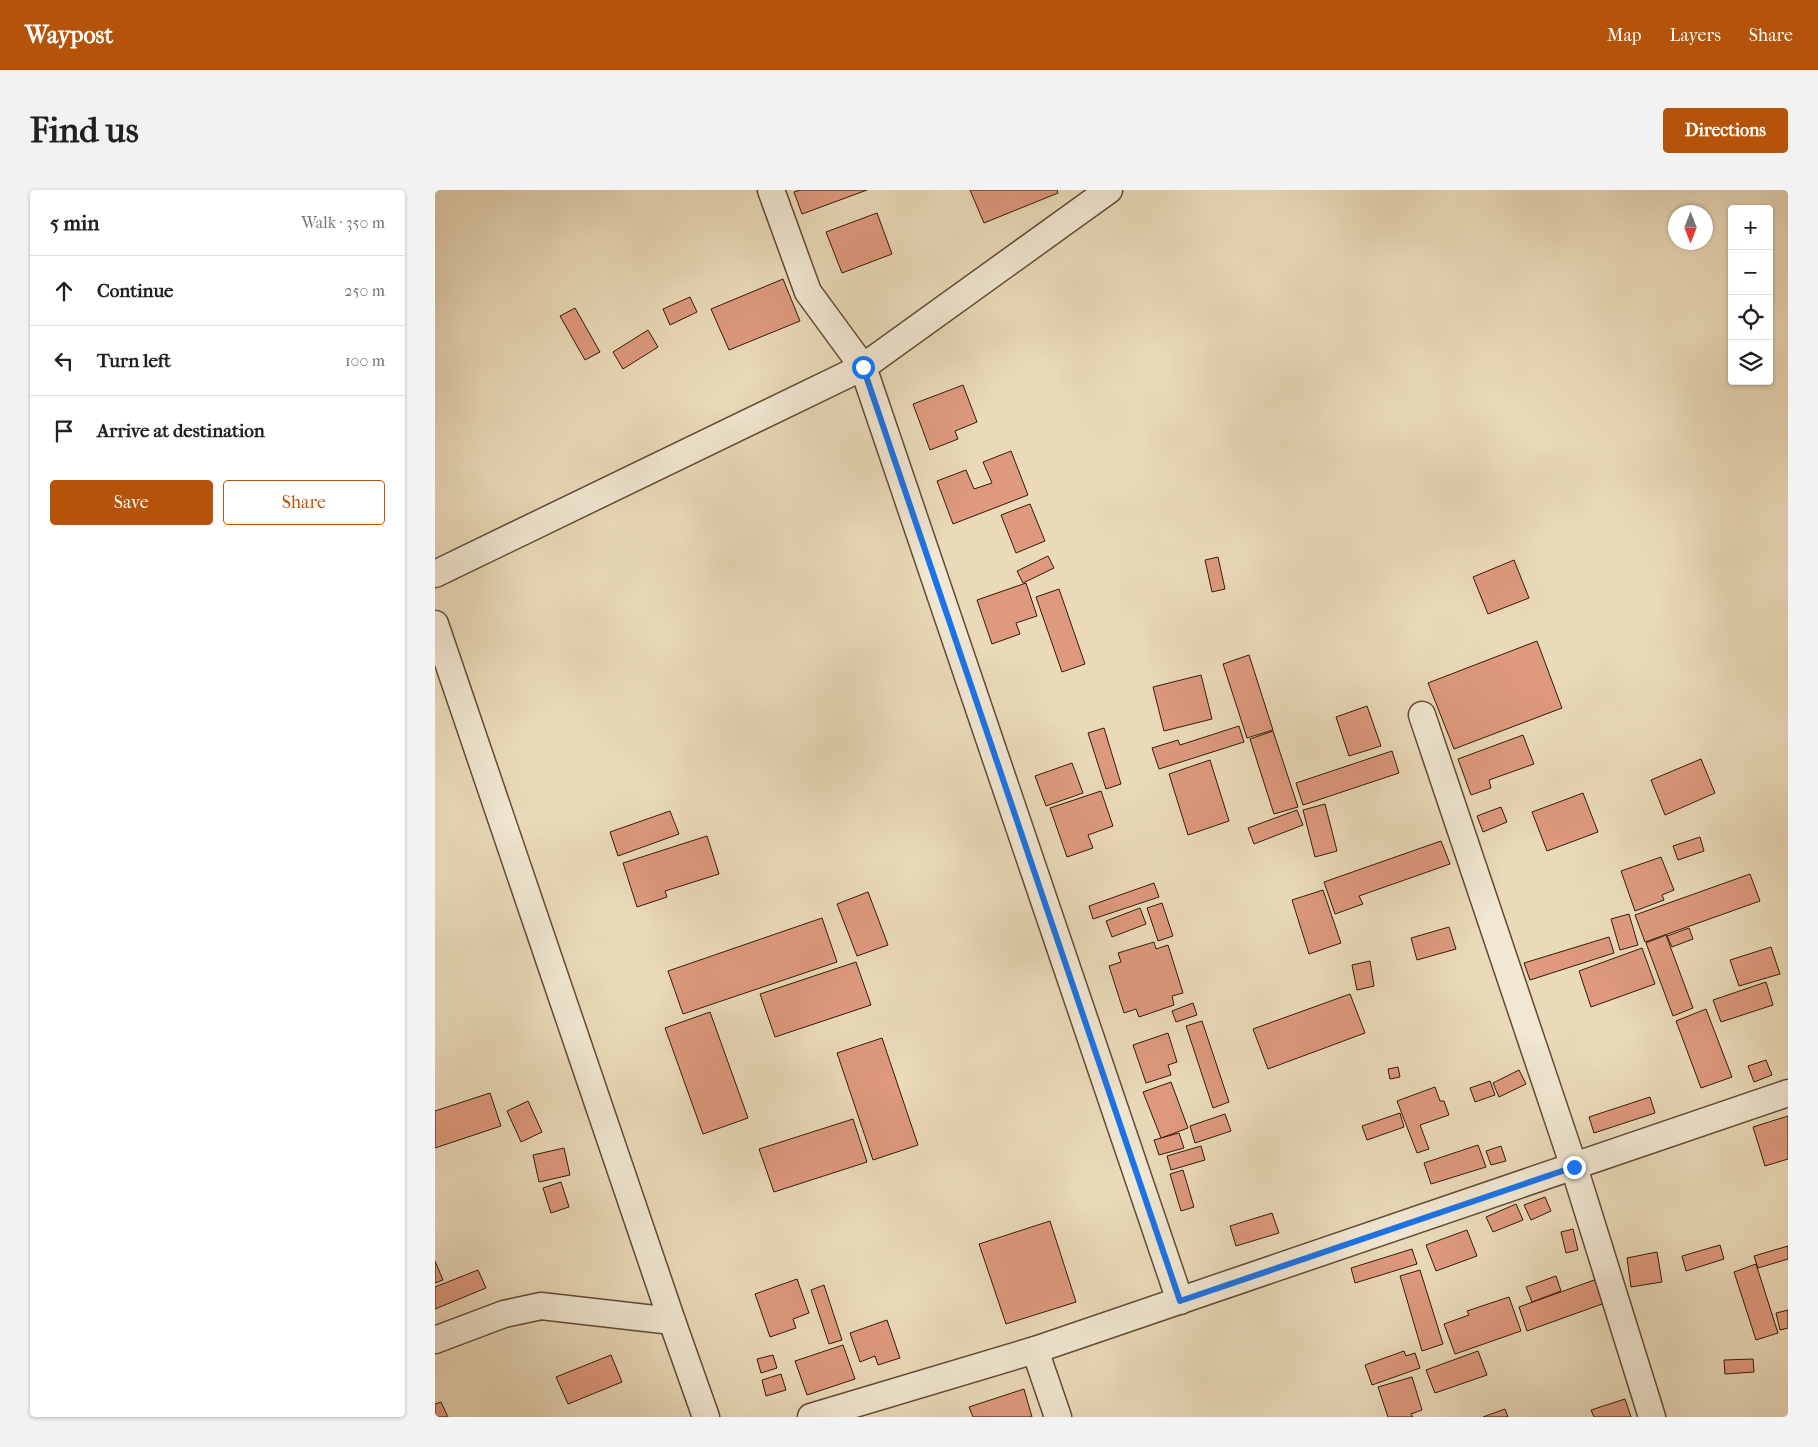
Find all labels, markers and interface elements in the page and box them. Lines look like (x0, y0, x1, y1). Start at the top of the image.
text: Waypost (25, 21, 113, 49)
text: Map (1607, 25, 1641, 46)
text: Layers (1669, 25, 1721, 46)
text: Share (1749, 25, 1793, 46)
button: Directions (1663, 108, 1788, 153)
text: Find us (30, 110, 139, 151)
north arrow (1668, 205, 1713, 250)
map controls (1728, 205, 1773, 385)
button: + (1728, 205, 1773, 250)
text: 5 min (50, 211, 99, 235)
text: Walk · 350 m (301, 213, 385, 232)
button: − (1728, 250, 1773, 295)
icon: ahead (50, 277, 78, 305)
text: Continue (97, 280, 173, 302)
text: 250 m (344, 281, 385, 300)
button: locate (1728, 295, 1773, 340)
button: layers (1728, 340, 1773, 385)
icon: left (50, 347, 78, 375)
text: Turn left (97, 350, 171, 372)
text: 100 m (345, 351, 385, 370)
route start (852, 356, 875, 379)
icon: arrive (50, 417, 78, 445)
text: Arrive at destination (97, 420, 265, 442)
button: Save (50, 480, 213, 525)
button: Share (223, 480, 385, 525)
route end (1563, 1156, 1586, 1179)

